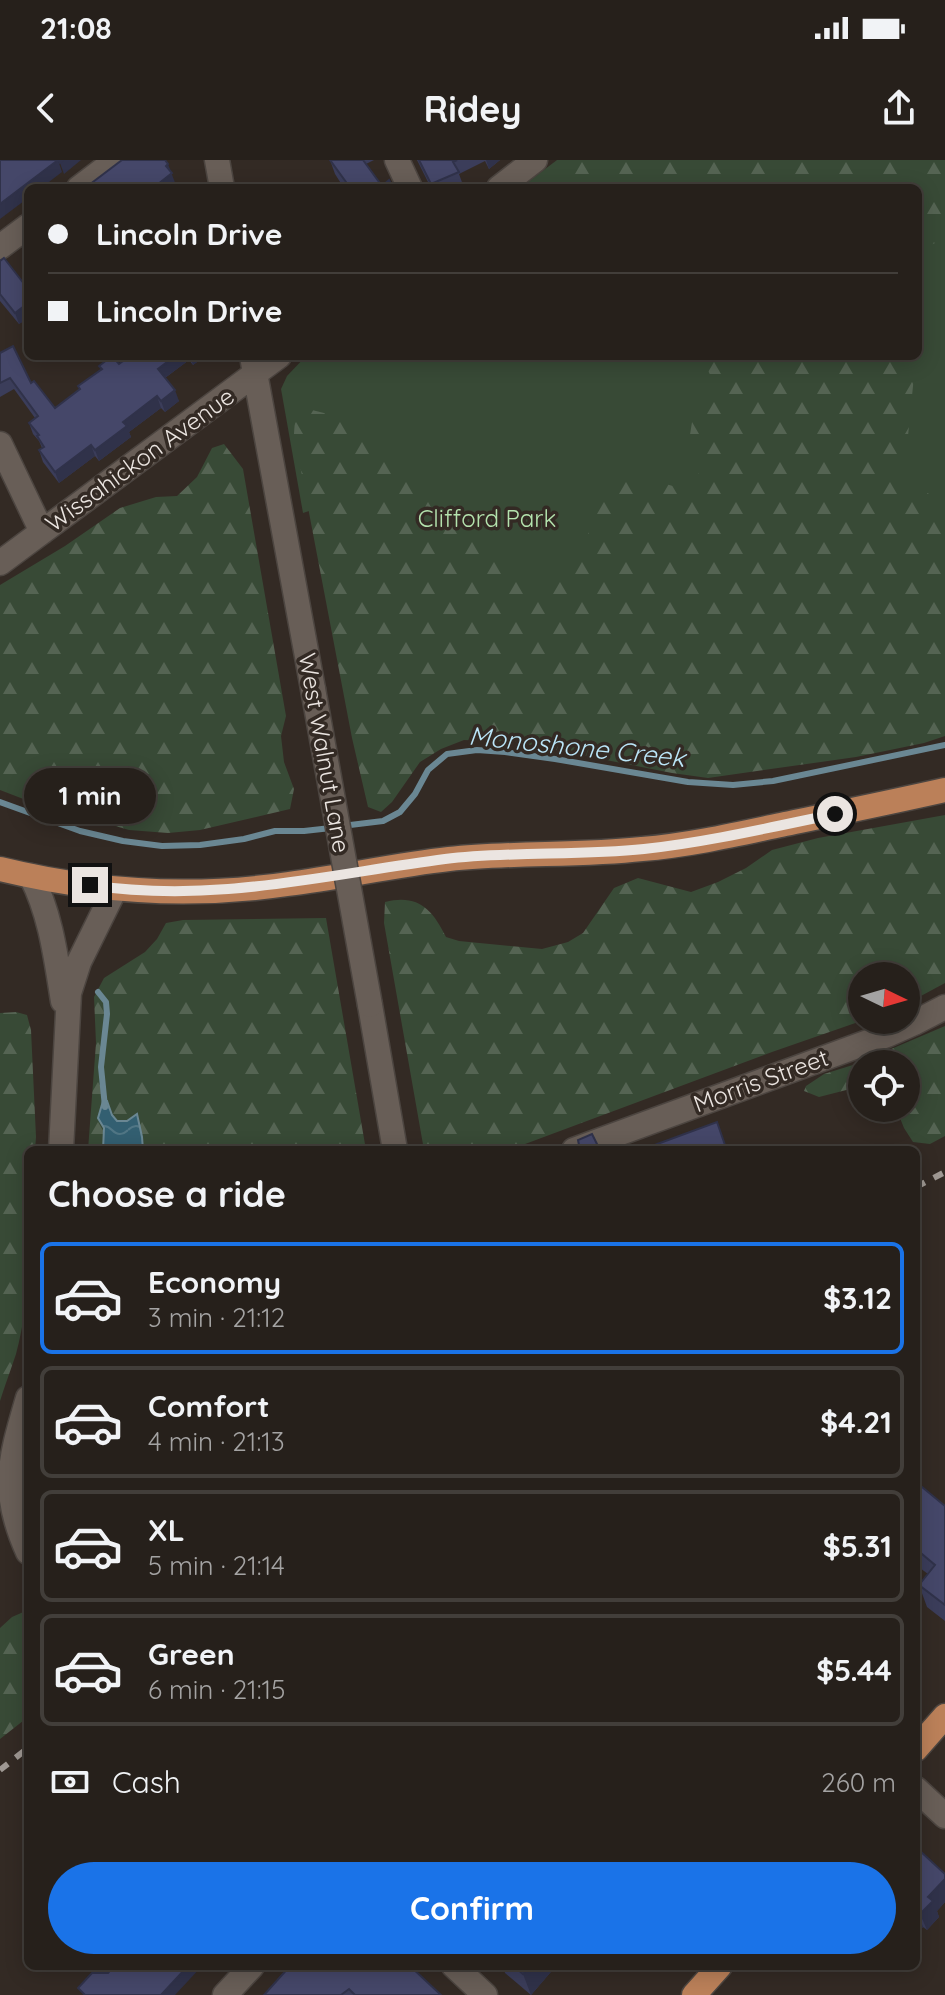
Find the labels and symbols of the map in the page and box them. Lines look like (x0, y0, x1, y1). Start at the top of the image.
street label: Wissahickon Avenue (39, 381, 240, 538)
park label: Clifford Park (418, 503, 556, 533)
street label: West Walnut Lane (293, 651, 357, 855)
water label: Monoshone Creek (467, 719, 689, 774)
callout: 1 min (24, 769, 156, 825)
route start (817, 796, 853, 832)
route end (72, 867, 108, 903)
north arrow (848, 962, 920, 1034)
street label: Morris Street (689, 1042, 832, 1118)

